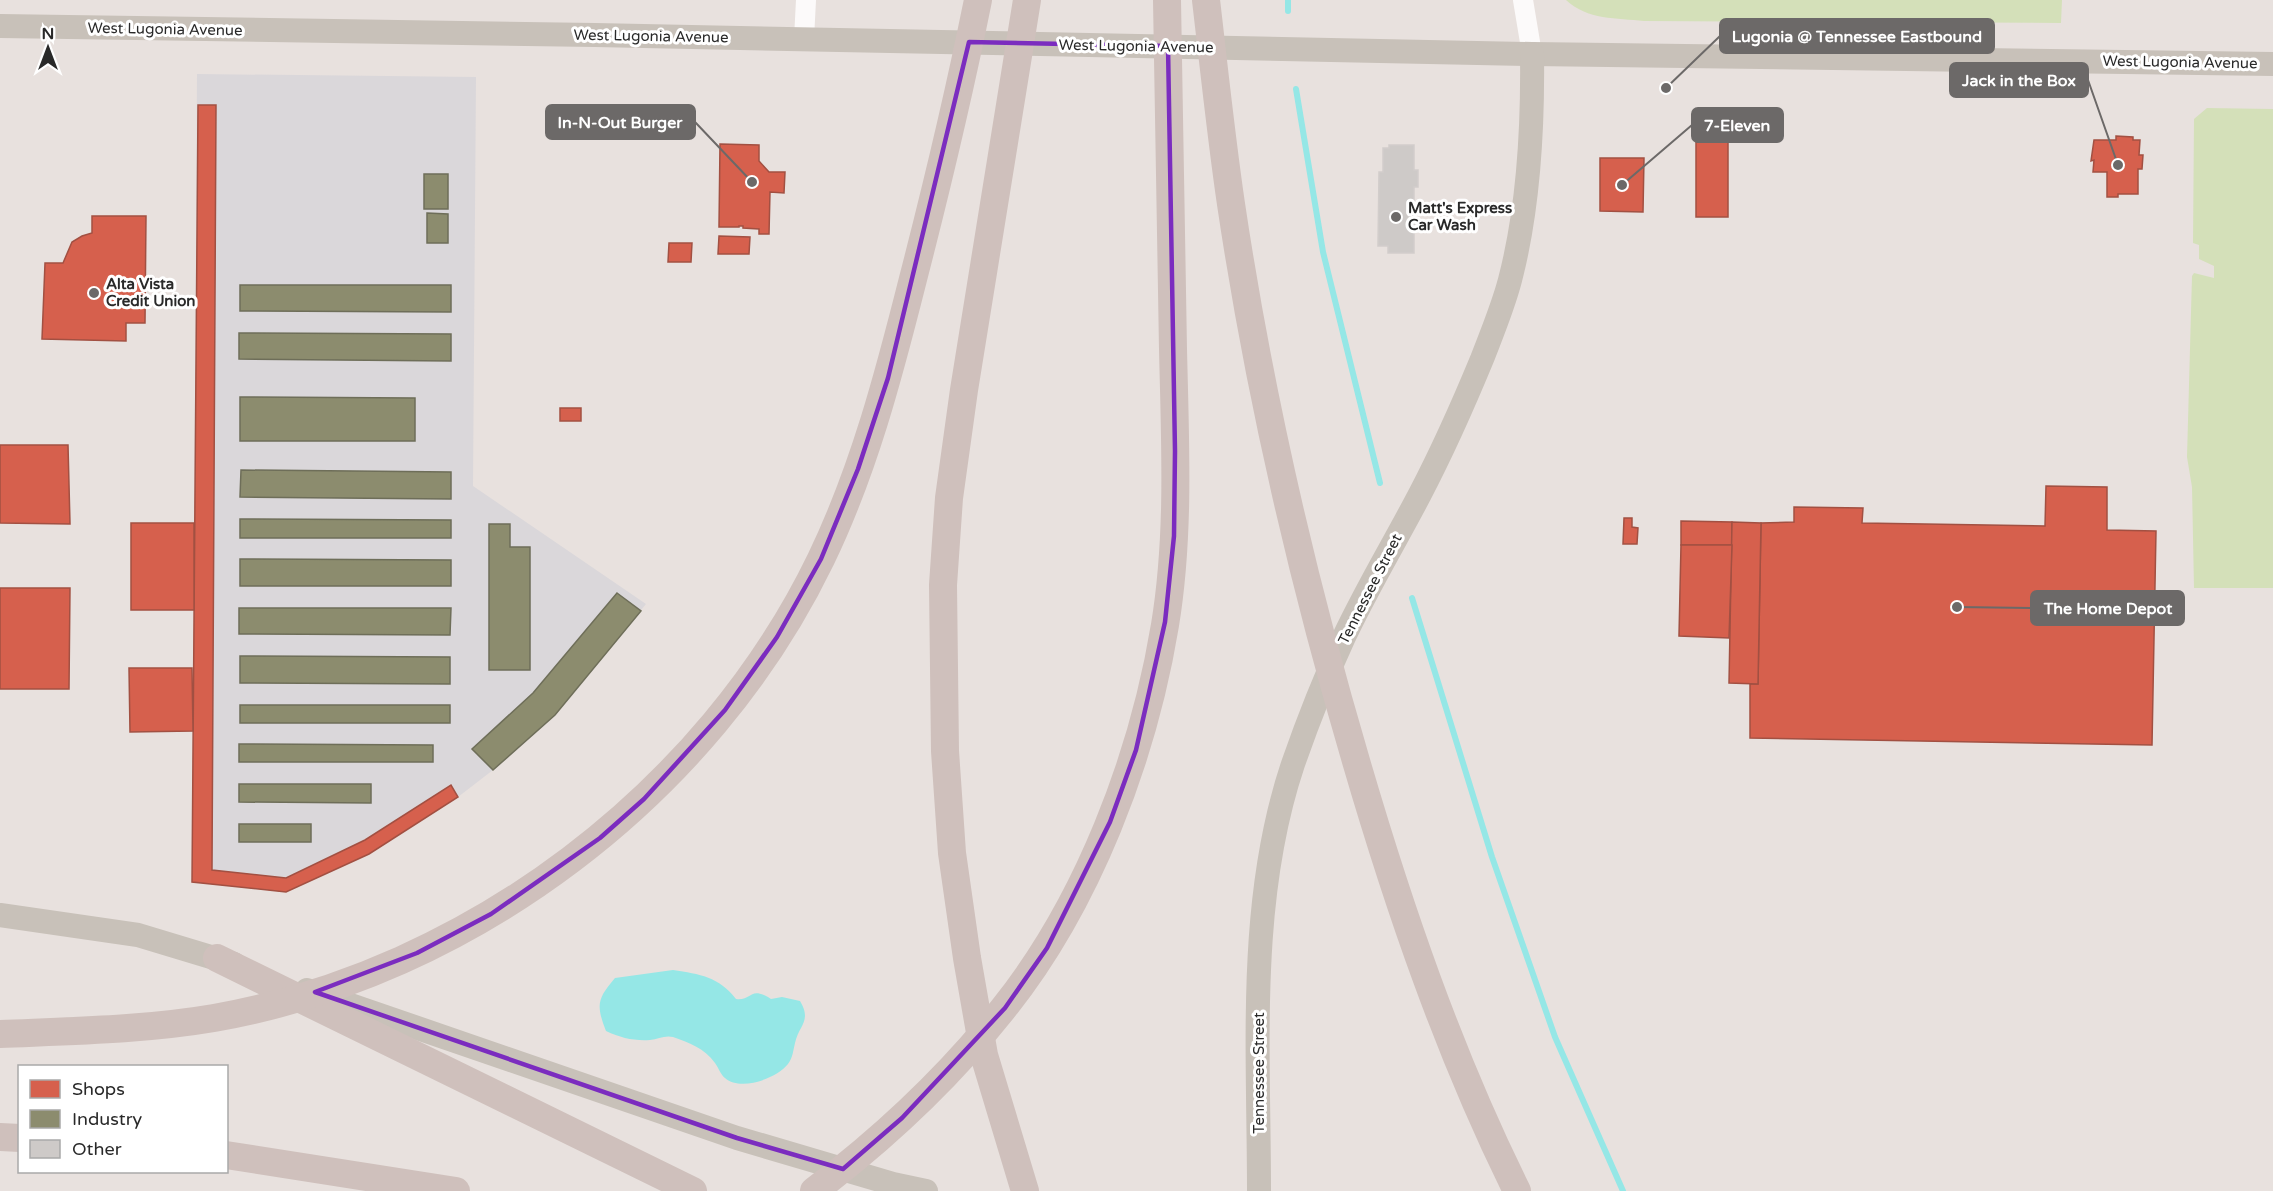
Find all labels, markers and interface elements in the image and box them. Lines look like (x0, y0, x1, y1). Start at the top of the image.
north arrow (18, 18, 78, 78)
street label: West Lugonia Avenue (87, 19, 243, 39)
callout: Lugonia @ Tennessee Eastbound (1720, 19, 1994, 53)
text: N (42, 24, 54, 44)
street label: West Lugonia Avenue (573, 26, 729, 46)
text: Lugonia @ Tennessee Eastbound (1732, 27, 1982, 47)
street label: West Lugonia Avenue (1058, 36, 1214, 56)
street label: West Lugonia Avenue (2102, 52, 2258, 72)
callout: Jack in the Box (1950, 63, 2088, 97)
text: Jack in the Box (1961, 71, 2076, 91)
callout: In-N-Out Burger (546, 105, 695, 139)
callout: 7-Eleven (1692, 108, 1783, 142)
text: In-N-Out Burger (558, 113, 683, 133)
text: 7-Eleven (1704, 116, 1770, 136)
place label: Matt's Express Car Wash (1408, 199, 1512, 234)
marker: Matt's Express Car Wash (1389, 210, 1403, 224)
place label: Alta Vista Credit Union (106, 275, 195, 310)
marker: Alta Vista Credit Union (87, 286, 101, 300)
street label: Tennessee Street (1334, 531, 1406, 647)
callout: The Home Depot (2031, 591, 2184, 625)
text: The Home Depot (2043, 599, 2173, 619)
street label: Tennessee Street (1250, 1012, 1268, 1134)
legend (18, 1065, 228, 1173)
text: Shops (72, 1078, 125, 1100)
text: Industry (72, 1108, 143, 1130)
text: Other (72, 1138, 122, 1160)

